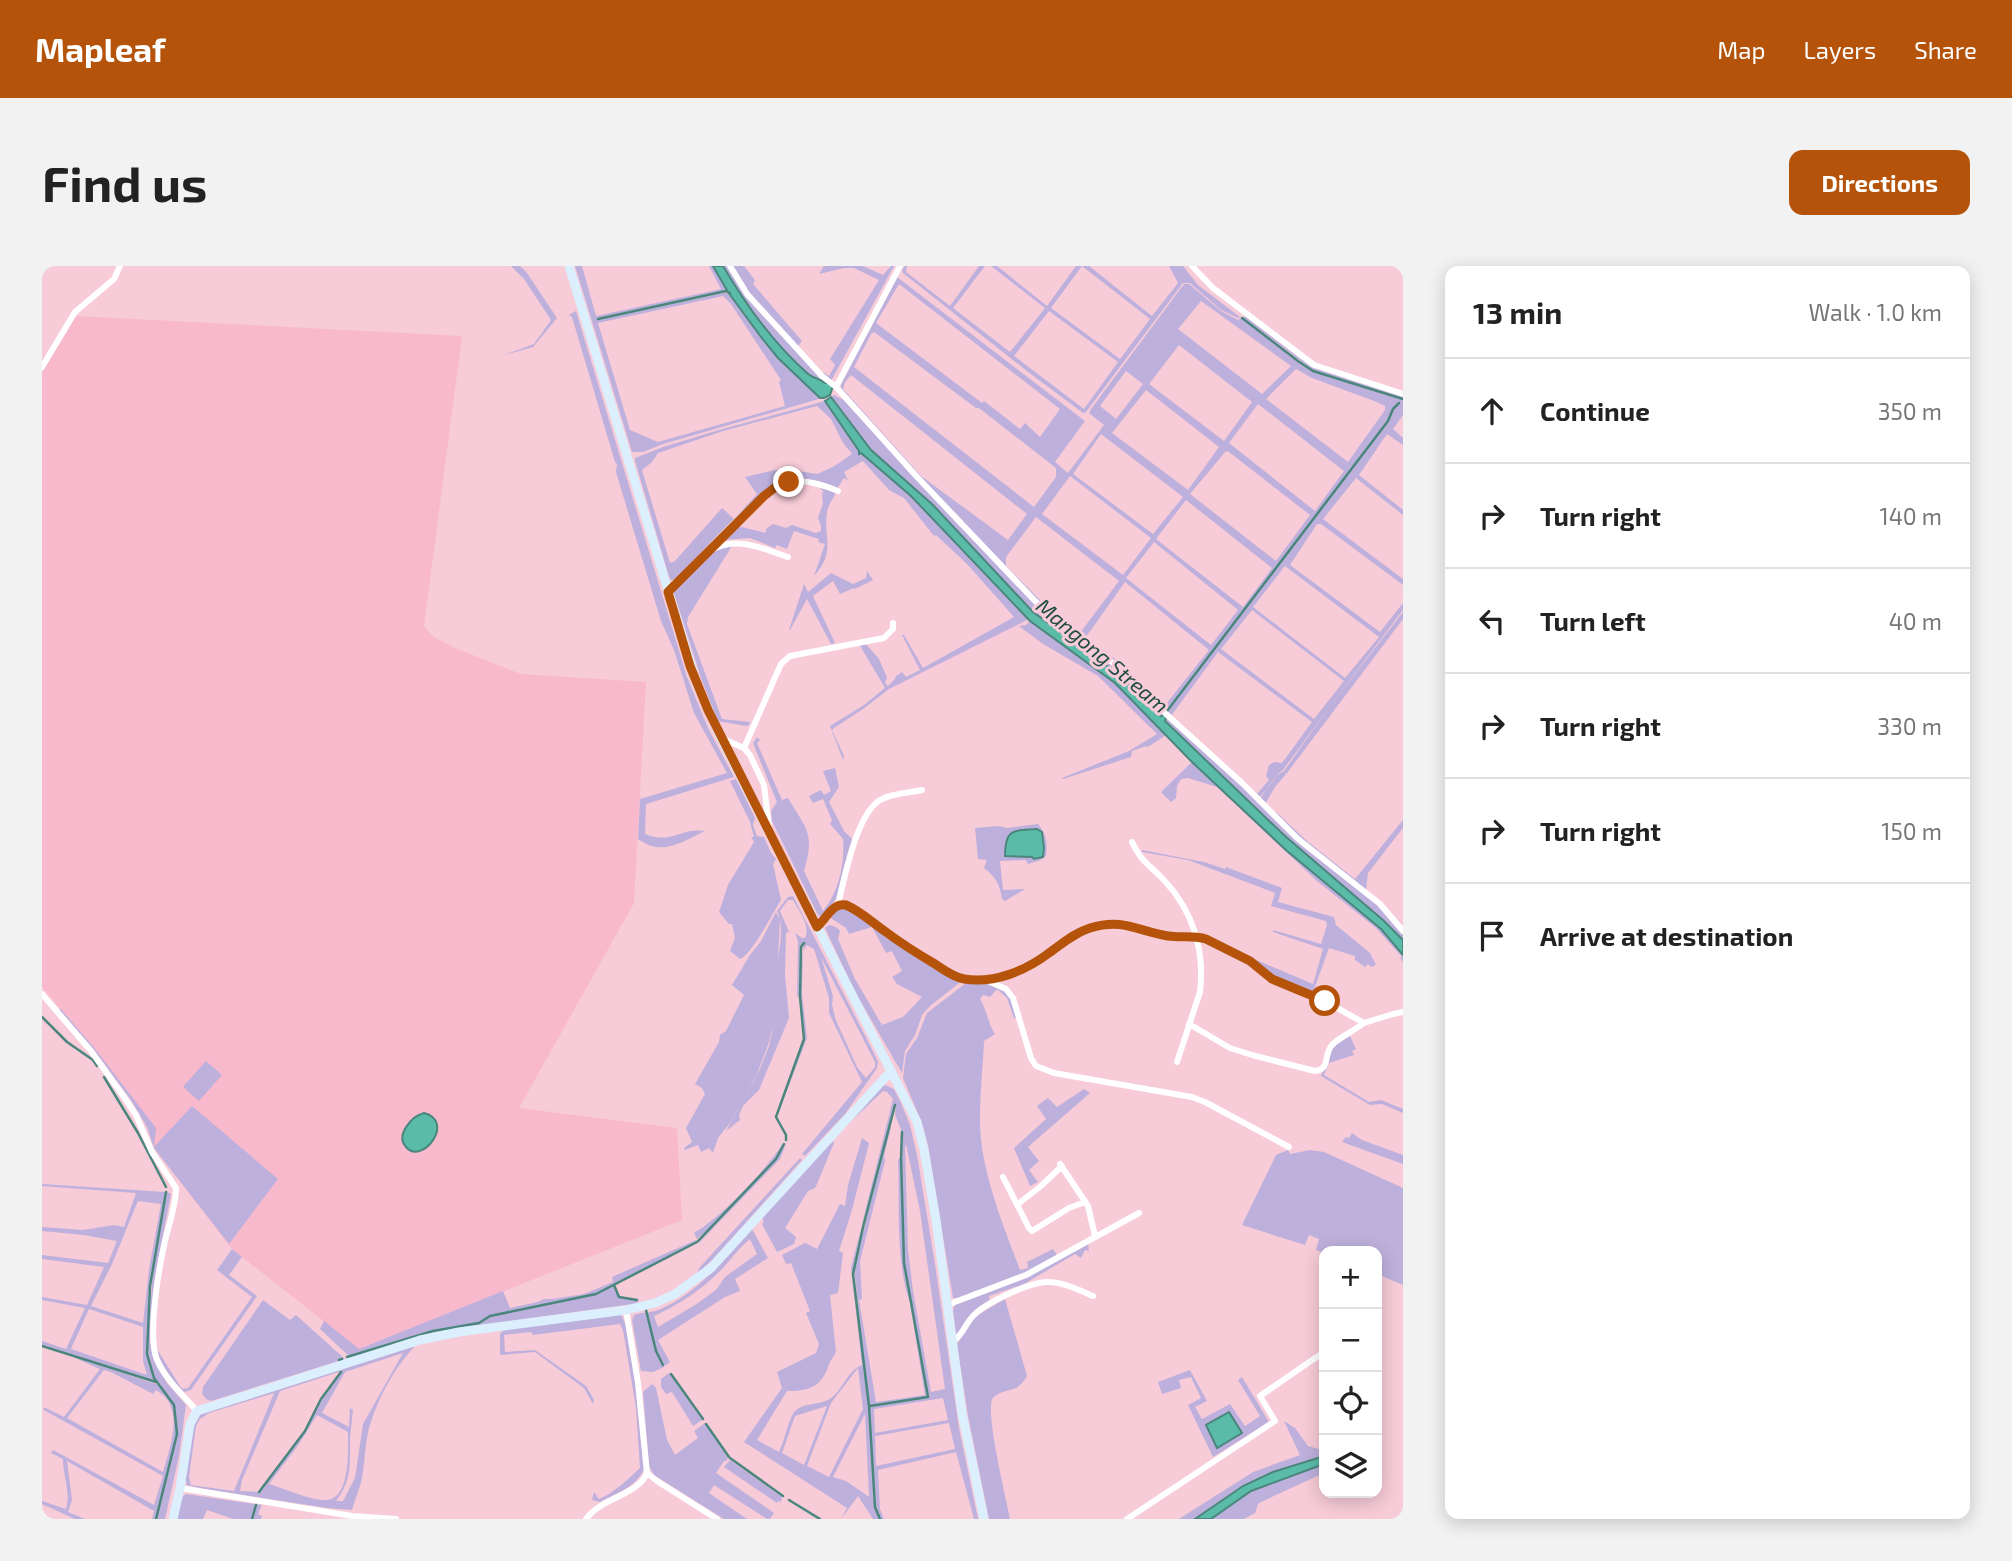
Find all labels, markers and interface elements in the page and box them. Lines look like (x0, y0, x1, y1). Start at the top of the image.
text: Mapleaf (35, 29, 165, 69)
text: Map (1717, 35, 1765, 64)
text: Layers (1803, 35, 1876, 64)
text: Share (1914, 35, 1977, 64)
button: Directions (1789, 150, 1970, 215)
text: Find us (42, 153, 207, 212)
text: 13 min (1473, 294, 1562, 330)
text: Walk · 1.0 km (1809, 298, 1942, 326)
icon: ahead (1473, 392, 1511, 430)
text: Continue (1540, 395, 1650, 426)
text: 350 m (1878, 397, 1942, 425)
route end (773, 466, 804, 497)
icon: right (1473, 497, 1511, 535)
text: Turn right (1540, 500, 1661, 531)
text: 140 m (1880, 502, 1942, 530)
water label: Mangong Stream (1032, 592, 1174, 717)
icon: left (1473, 602, 1511, 640)
text: Turn left (1540, 605, 1646, 636)
text: 40 m (1889, 607, 1942, 635)
icon: right (1473, 707, 1511, 745)
text: Turn right (1540, 710, 1661, 741)
text: 330 m (1877, 712, 1942, 740)
icon: right (1473, 812, 1511, 850)
text: Turn right (1540, 815, 1661, 846)
text: 150 m (1881, 817, 1942, 845)
icon: arrive (1473, 917, 1511, 955)
text: Arrive at destination (1540, 920, 1793, 951)
route start (1309, 985, 1340, 1016)
map controls (1319, 1246, 1382, 1498)
button: + (1319, 1246, 1382, 1309)
button: − (1319, 1309, 1382, 1372)
button: locate (1319, 1372, 1382, 1435)
button: layers (1319, 1435, 1382, 1498)

